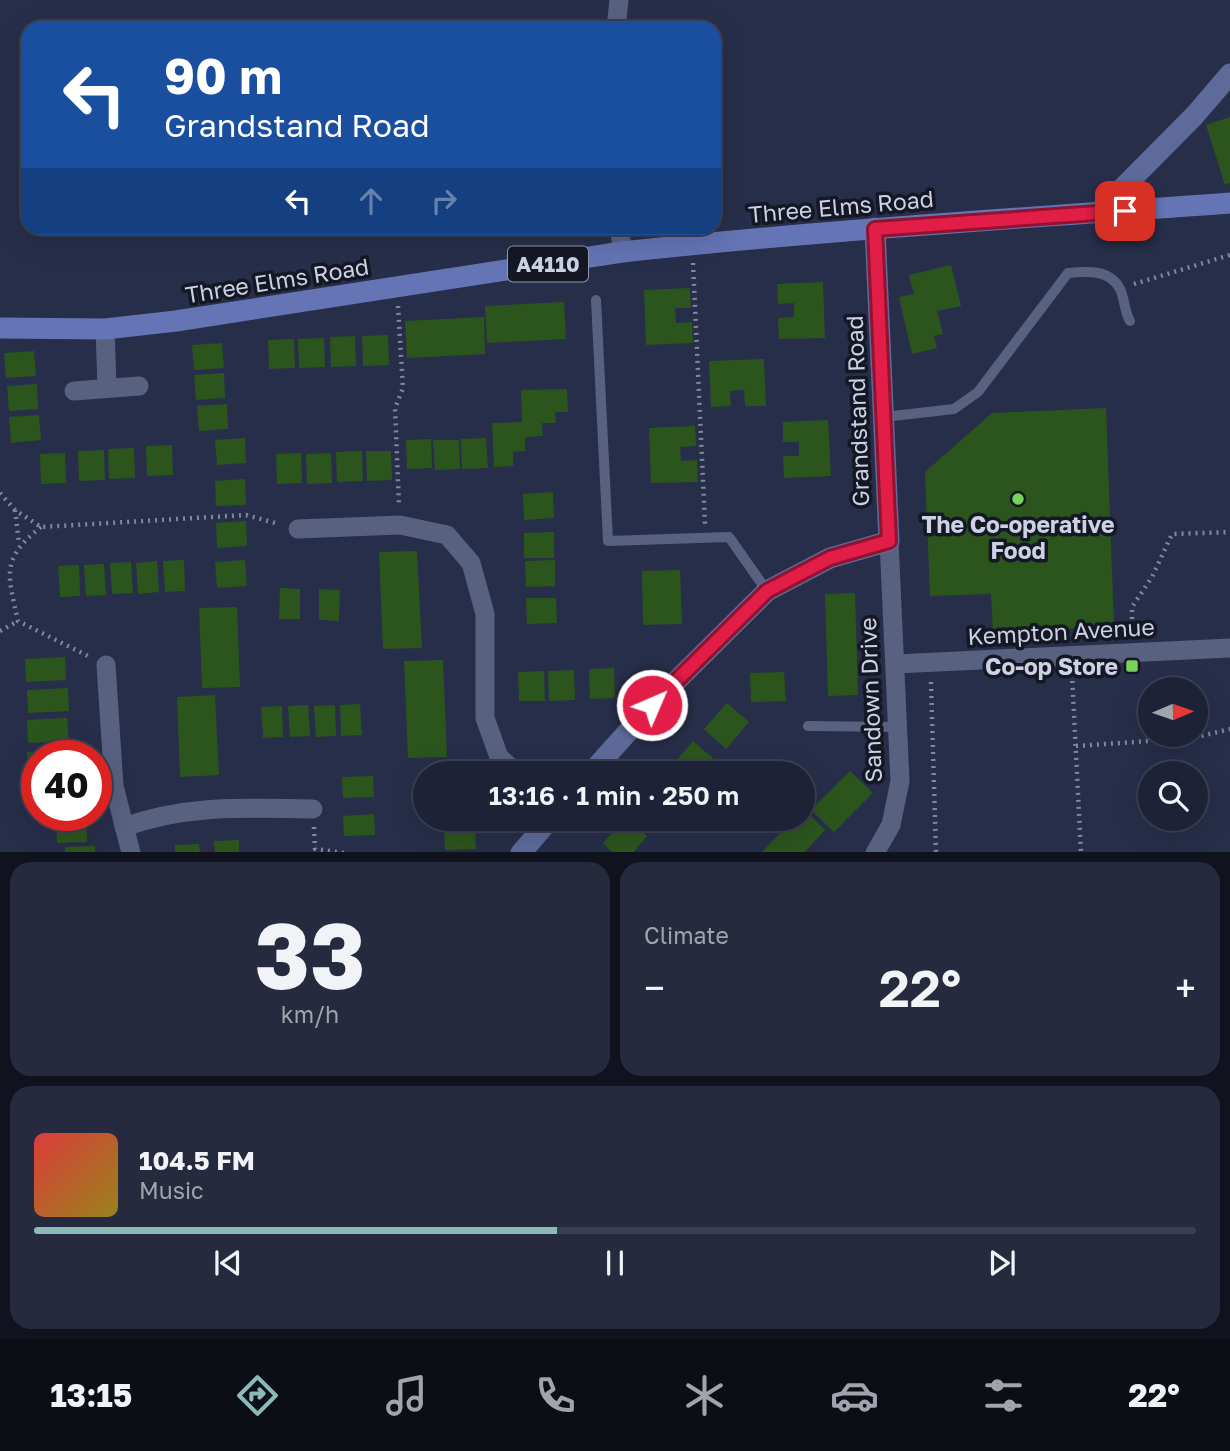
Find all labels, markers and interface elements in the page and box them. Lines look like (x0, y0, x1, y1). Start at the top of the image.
text: 90 m (164, 46, 282, 105)
icon: left (49, 49, 140, 140)
text: Grandstand Road (164, 106, 430, 144)
pin (1095, 181, 1155, 241)
icon: left (279, 182, 317, 220)
icon: ahead (352, 182, 390, 220)
icon: right (425, 182, 463, 220)
street label: Three Elms Road (747, 184, 935, 228)
icon: arrive (1106, 192, 1144, 230)
road number: A4110 (508, 246, 588, 282)
street label: Three Elms Road (183, 252, 371, 308)
street label: Grandstand Road (840, 315, 874, 507)
marker: The Co-operative Food (1010, 491, 1026, 507)
place label: The Co-operative Food (922, 510, 1114, 564)
street label: Kempton Avenue (967, 612, 1155, 650)
street label: Sandown Drive (853, 617, 887, 783)
place label: Co-op Store (985, 652, 1118, 680)
marker: Co-op Store (1124, 658, 1140, 674)
position arrow (615, 668, 689, 742)
north arrow (1138, 677, 1208, 747)
map controls (1138, 677, 1208, 831)
speed limit sign: 40 (21, 740, 112, 831)
button: search (1138, 761, 1208, 831)
text: 13:16 · 1 min · 250 m (489, 780, 739, 811)
text: 33 (254, 900, 366, 1009)
text: Climate (644, 921, 729, 949)
text: 22° (879, 956, 961, 1018)
text: − (644, 965, 665, 1010)
text: + (1175, 965, 1196, 1010)
text: km/h (281, 1000, 339, 1028)
text: 104.5 FM (139, 1145, 255, 1176)
text: Music (139, 1176, 204, 1204)
icon: previous (209, 1244, 247, 1282)
icon: pause (596, 1244, 634, 1282)
icon: next (983, 1244, 1021, 1282)
icon: directions (233, 1371, 282, 1420)
icon: music (382, 1371, 431, 1420)
icon: phone (531, 1371, 580, 1420)
icon: climate (680, 1371, 729, 1420)
icon: car (830, 1371, 879, 1420)
icon: filters (979, 1371, 1028, 1420)
text: 13:15 (50, 1376, 132, 1414)
text: 22° (1128, 1376, 1180, 1414)

